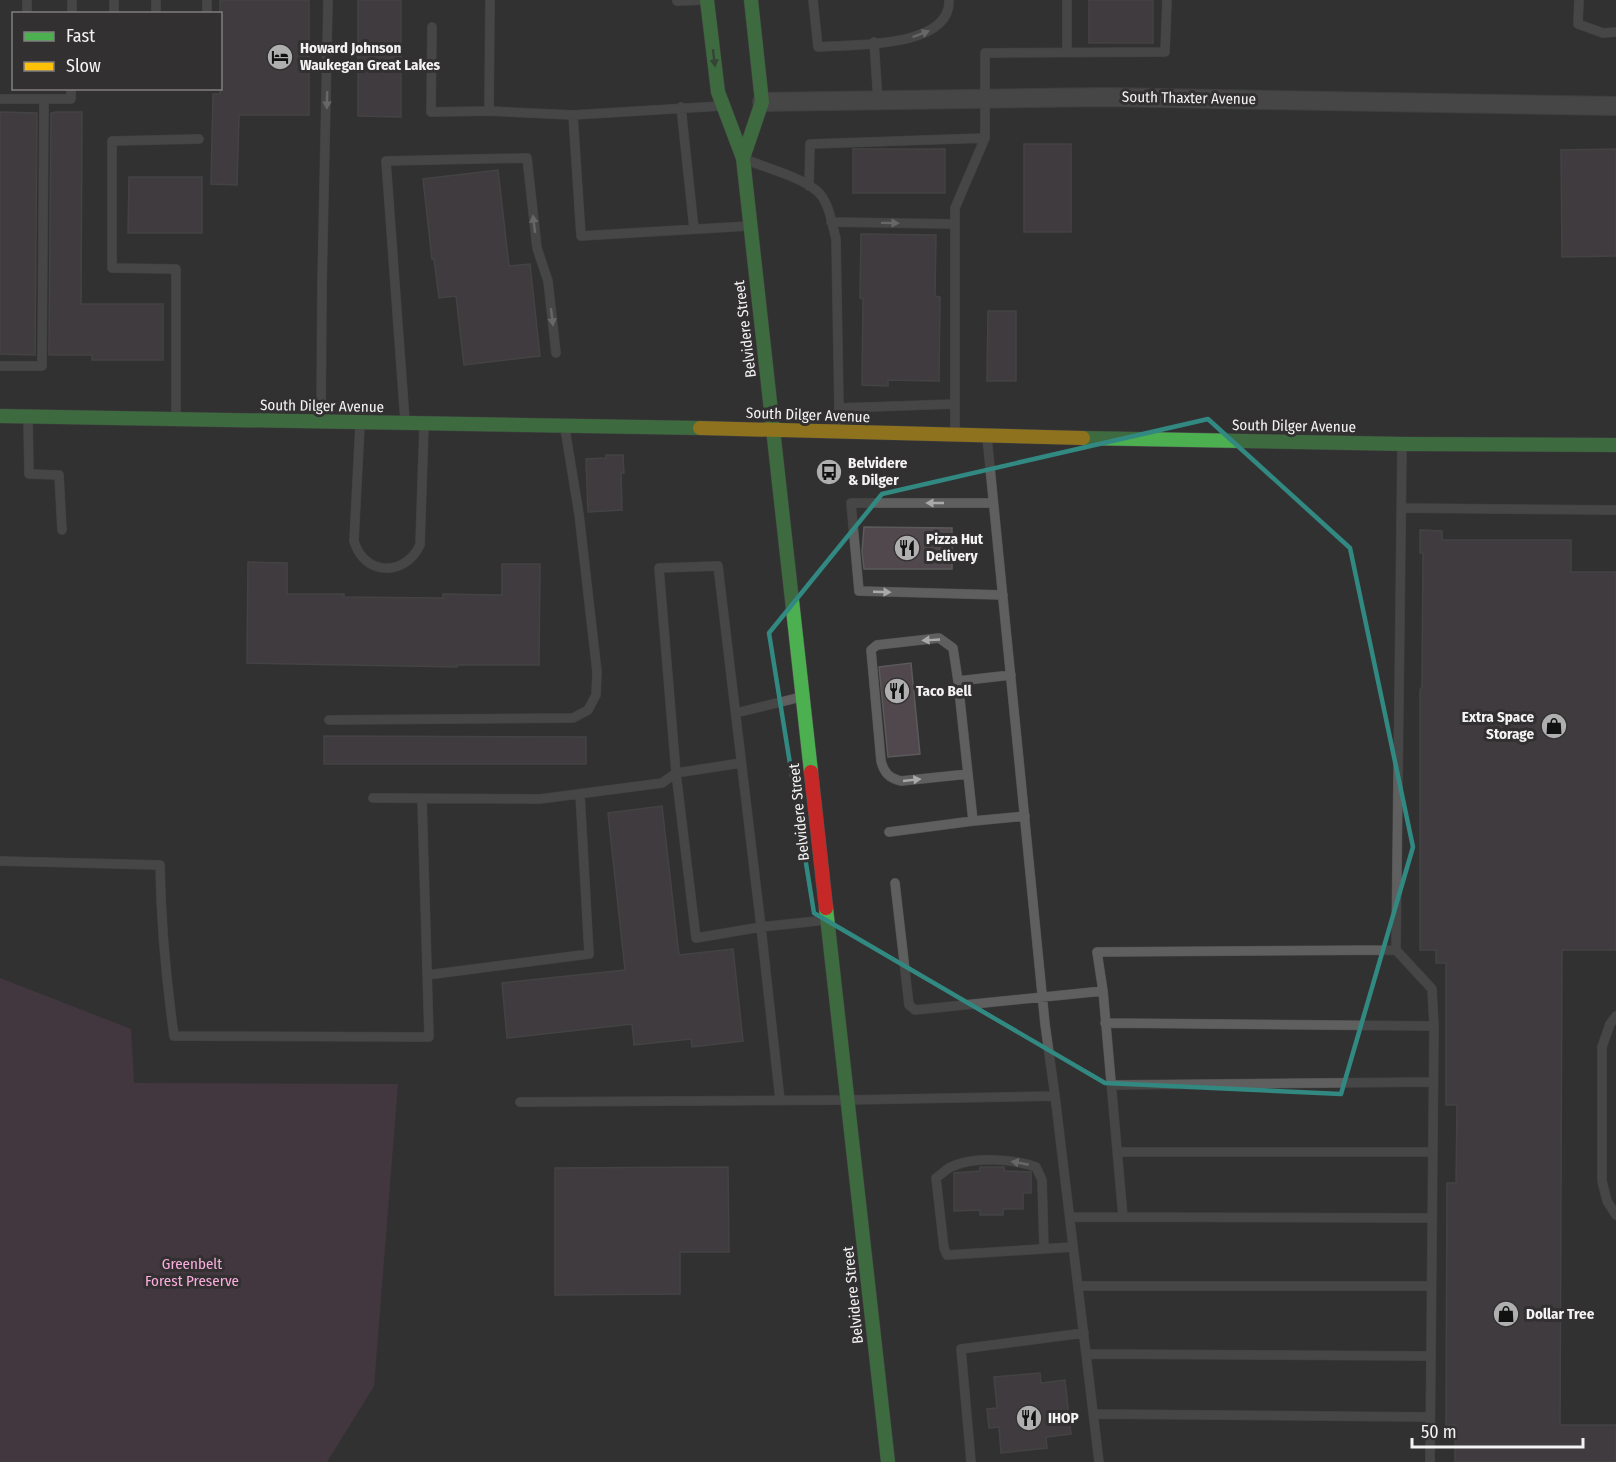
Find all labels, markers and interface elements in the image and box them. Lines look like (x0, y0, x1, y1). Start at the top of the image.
legend (12, 12, 222, 90)
text: Fast (66, 25, 95, 47)
one-way arrow (912, 29, 930, 39)
place label: Howard Johnson Waukegan Great Lakes (300, 39, 441, 74)
hotel icon: Howard Johnson Waukegan Great Lakes (265, 42, 295, 72)
one-way arrow (709, 49, 719, 68)
text: Slow (66, 55, 101, 77)
street label: South Thaxter Avenue (1122, 88, 1256, 108)
one-way arrow (322, 91, 332, 110)
one-way arrow (530, 214, 539, 233)
one-way arrow (880, 218, 899, 228)
street label: Belvidere Street (730, 279, 760, 379)
one-way arrow (547, 307, 557, 326)
street label: South Dilger Avenue (260, 396, 384, 416)
street label: South Dilger Avenue (746, 404, 870, 426)
street label: South Dilger Avenue (1232, 416, 1356, 436)
place label: Belvidere & Dilger (848, 454, 908, 489)
bus stop icon: Belvidere & Dilger (814, 457, 844, 487)
one-way arrow (925, 498, 944, 508)
place label: Pizza Hut Delivery (926, 530, 984, 565)
restaurant icon: Pizza Hut Delivery (892, 533, 922, 563)
one-way arrow (872, 587, 891, 596)
one-way arrow (921, 635, 940, 644)
restaurant icon: Taco Bell (882, 676, 912, 706)
place label: Taco Bell (916, 682, 973, 700)
place label: Extra Space Storage (1462, 708, 1534, 743)
shop icon: Extra Space Storage (1539, 711, 1569, 741)
street label: Belvidere Street (785, 762, 813, 862)
one-way arrow (903, 775, 922, 785)
one-way arrow (1010, 1158, 1029, 1167)
street label: Belvidere Street (839, 1245, 867, 1345)
park label: Greenbelt Forest Preserve (145, 1255, 239, 1290)
shop icon: Dollar Tree (1491, 1299, 1521, 1329)
place label: Dollar Tree (1526, 1305, 1595, 1323)
restaurant icon: IHOP (1014, 1403, 1044, 1433)
place label: IHOP (1048, 1409, 1079, 1427)
scale bar (1412, 1411, 1583, 1449)
text: 50 m (1421, 1421, 1457, 1443)

